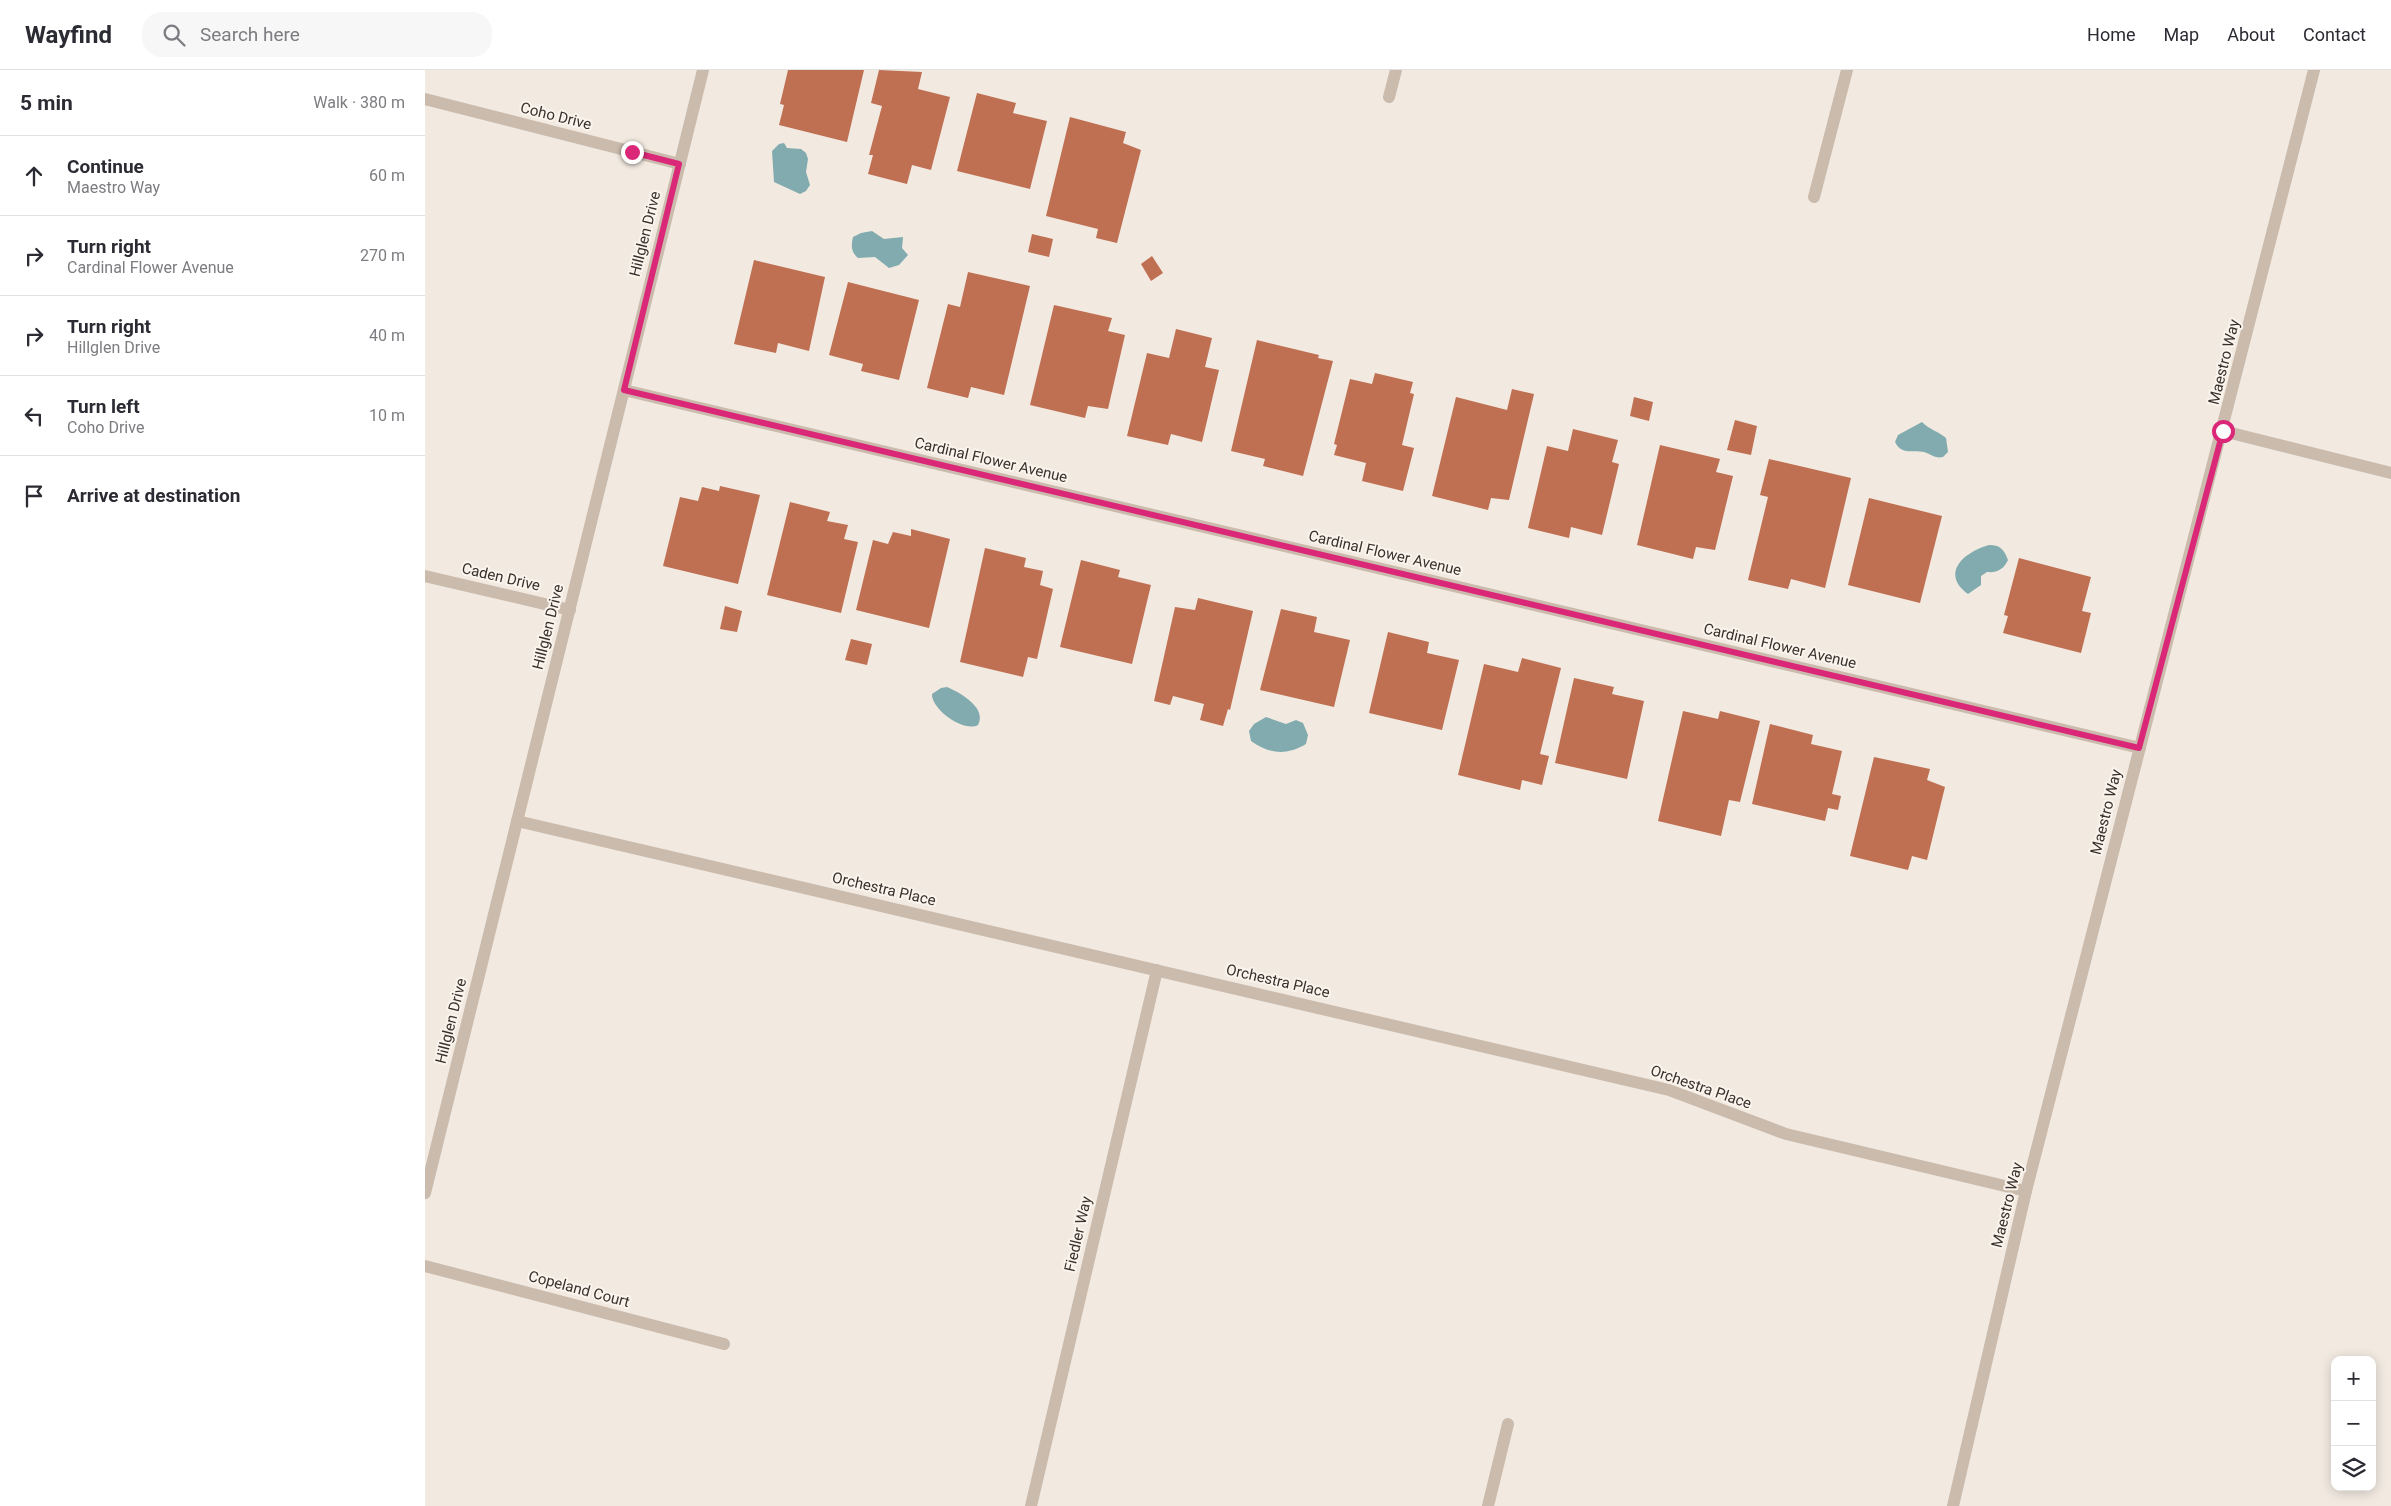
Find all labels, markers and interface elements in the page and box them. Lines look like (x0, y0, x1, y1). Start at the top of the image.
search box (142, 12, 492, 57)
text: Wayfind (25, 21, 112, 49)
icon: search (160, 21, 188, 49)
text: Search here (200, 23, 300, 46)
text: Home (2087, 24, 2136, 45)
text: Map (2164, 24, 2199, 45)
text: About (2227, 24, 2275, 45)
text: Contact (2303, 24, 2366, 45)
text: 5 min (20, 91, 73, 115)
text: Walk · 380 m (313, 93, 405, 112)
street label: Coho Drive (519, 98, 593, 134)
route end (621, 141, 644, 164)
text: Continue (67, 155, 144, 178)
icon: ahead (20, 162, 48, 190)
text: 60 m (369, 166, 405, 185)
text: Maestro Way (67, 178, 160, 197)
street label: Hillglen Drive (626, 189, 664, 279)
text: Turn right (67, 235, 151, 258)
icon: right (20, 242, 48, 270)
text: 270 m (360, 246, 405, 265)
text: Cardinal Flower Avenue (67, 258, 234, 277)
text: Turn right (67, 315, 151, 338)
street label: Maestro Way (2205, 317, 2243, 407)
icon: right (20, 322, 48, 350)
text: 40 m (369, 326, 405, 345)
text: Hillglen Drive (67, 338, 160, 357)
text: Turn left (67, 395, 140, 418)
icon: left (20, 402, 48, 430)
text: 10 m (369, 406, 405, 425)
text: Coho Drive (67, 418, 144, 437)
route start (2212, 420, 2235, 443)
street label: Cardinal Flower Avenue (913, 434, 1069, 486)
icon: arrive (20, 482, 48, 510)
text: Arrive at destination (67, 484, 240, 507)
street label: Cardinal Flower Avenue (1307, 527, 1463, 579)
street label: Caden Drive (460, 559, 542, 595)
street label: Hillglen Drive (529, 582, 567, 672)
street label: Cardinal Flower Avenue (1702, 620, 1858, 672)
street label: Maestro Way (2087, 767, 2125, 857)
street label: Orchestra Place (830, 868, 938, 910)
street label: Orchestra Place (1224, 960, 1332, 1002)
street label: Hillglen Drive (432, 976, 470, 1066)
street label: Orchestra Place (1648, 1061, 1754, 1113)
street label: Maestro Way (1988, 1160, 2026, 1250)
street label: Fiedler Way (1061, 1194, 1095, 1274)
street label: Copeland Court (526, 1267, 632, 1311)
map controls (2331, 1356, 2376, 1491)
button: + (2331, 1356, 2376, 1401)
button: − (2331, 1401, 2376, 1446)
button: layers (2331, 1446, 2376, 1491)

